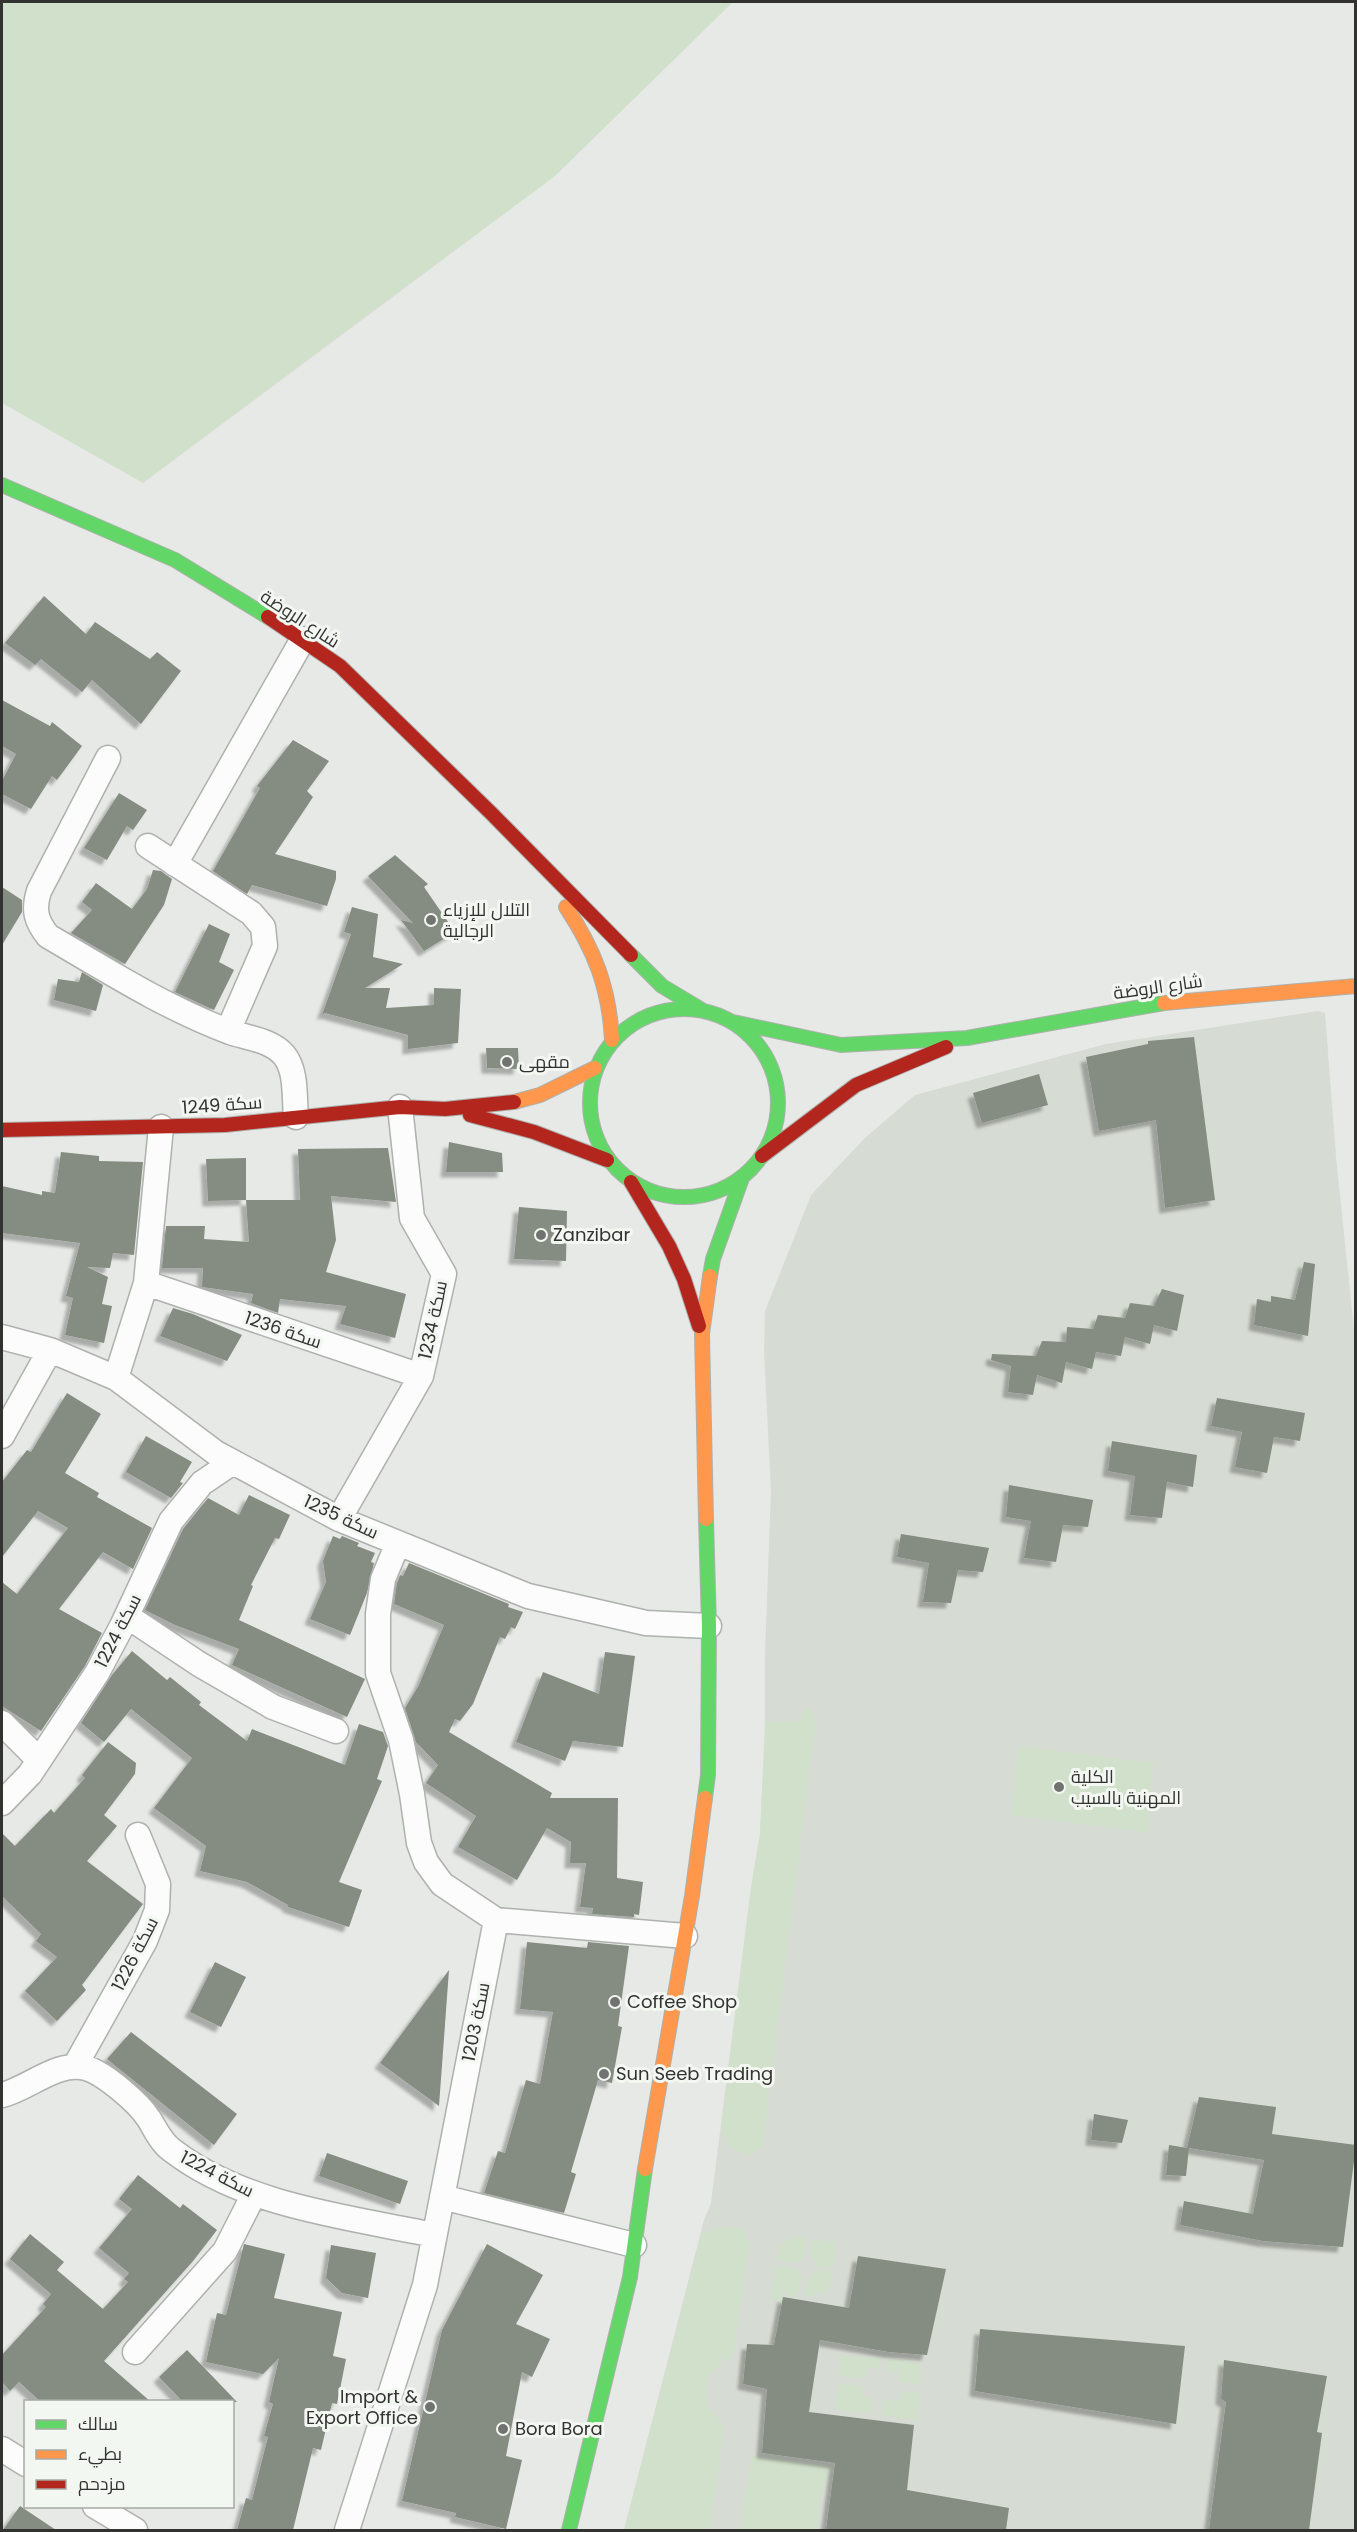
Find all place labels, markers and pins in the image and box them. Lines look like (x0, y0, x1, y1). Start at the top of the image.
place label: التلال للإزياء الرجالية (443, 897, 530, 943)
marker: التلال للإزياء الرجالية (424, 913, 438, 927)
place label: مقهى (519, 1049, 570, 1074)
marker: مقهى (500, 1055, 514, 1069)
place label: Zanzibar (553, 1222, 630, 1247)
marker: Zanzibar (534, 1228, 548, 1242)
place label: الكلية المهنية بالسيب (1071, 1764, 1181, 1810)
marker: الكلية المهنية بالسيب (1052, 1780, 1066, 1794)
place label: Coffee Shop (627, 1989, 737, 2014)
marker: Coffee Shop (608, 1995, 622, 2009)
place label: Sun Seeb Trading (616, 2061, 773, 2086)
marker: Sun Seeb Trading (597, 2067, 611, 2081)
place label: Import & Export Office (306, 2384, 419, 2430)
marker: Import & Export Office (423, 2400, 437, 2414)
place label: Bora Bora (515, 2416, 603, 2441)
marker: Bora Bora (496, 2422, 510, 2436)

